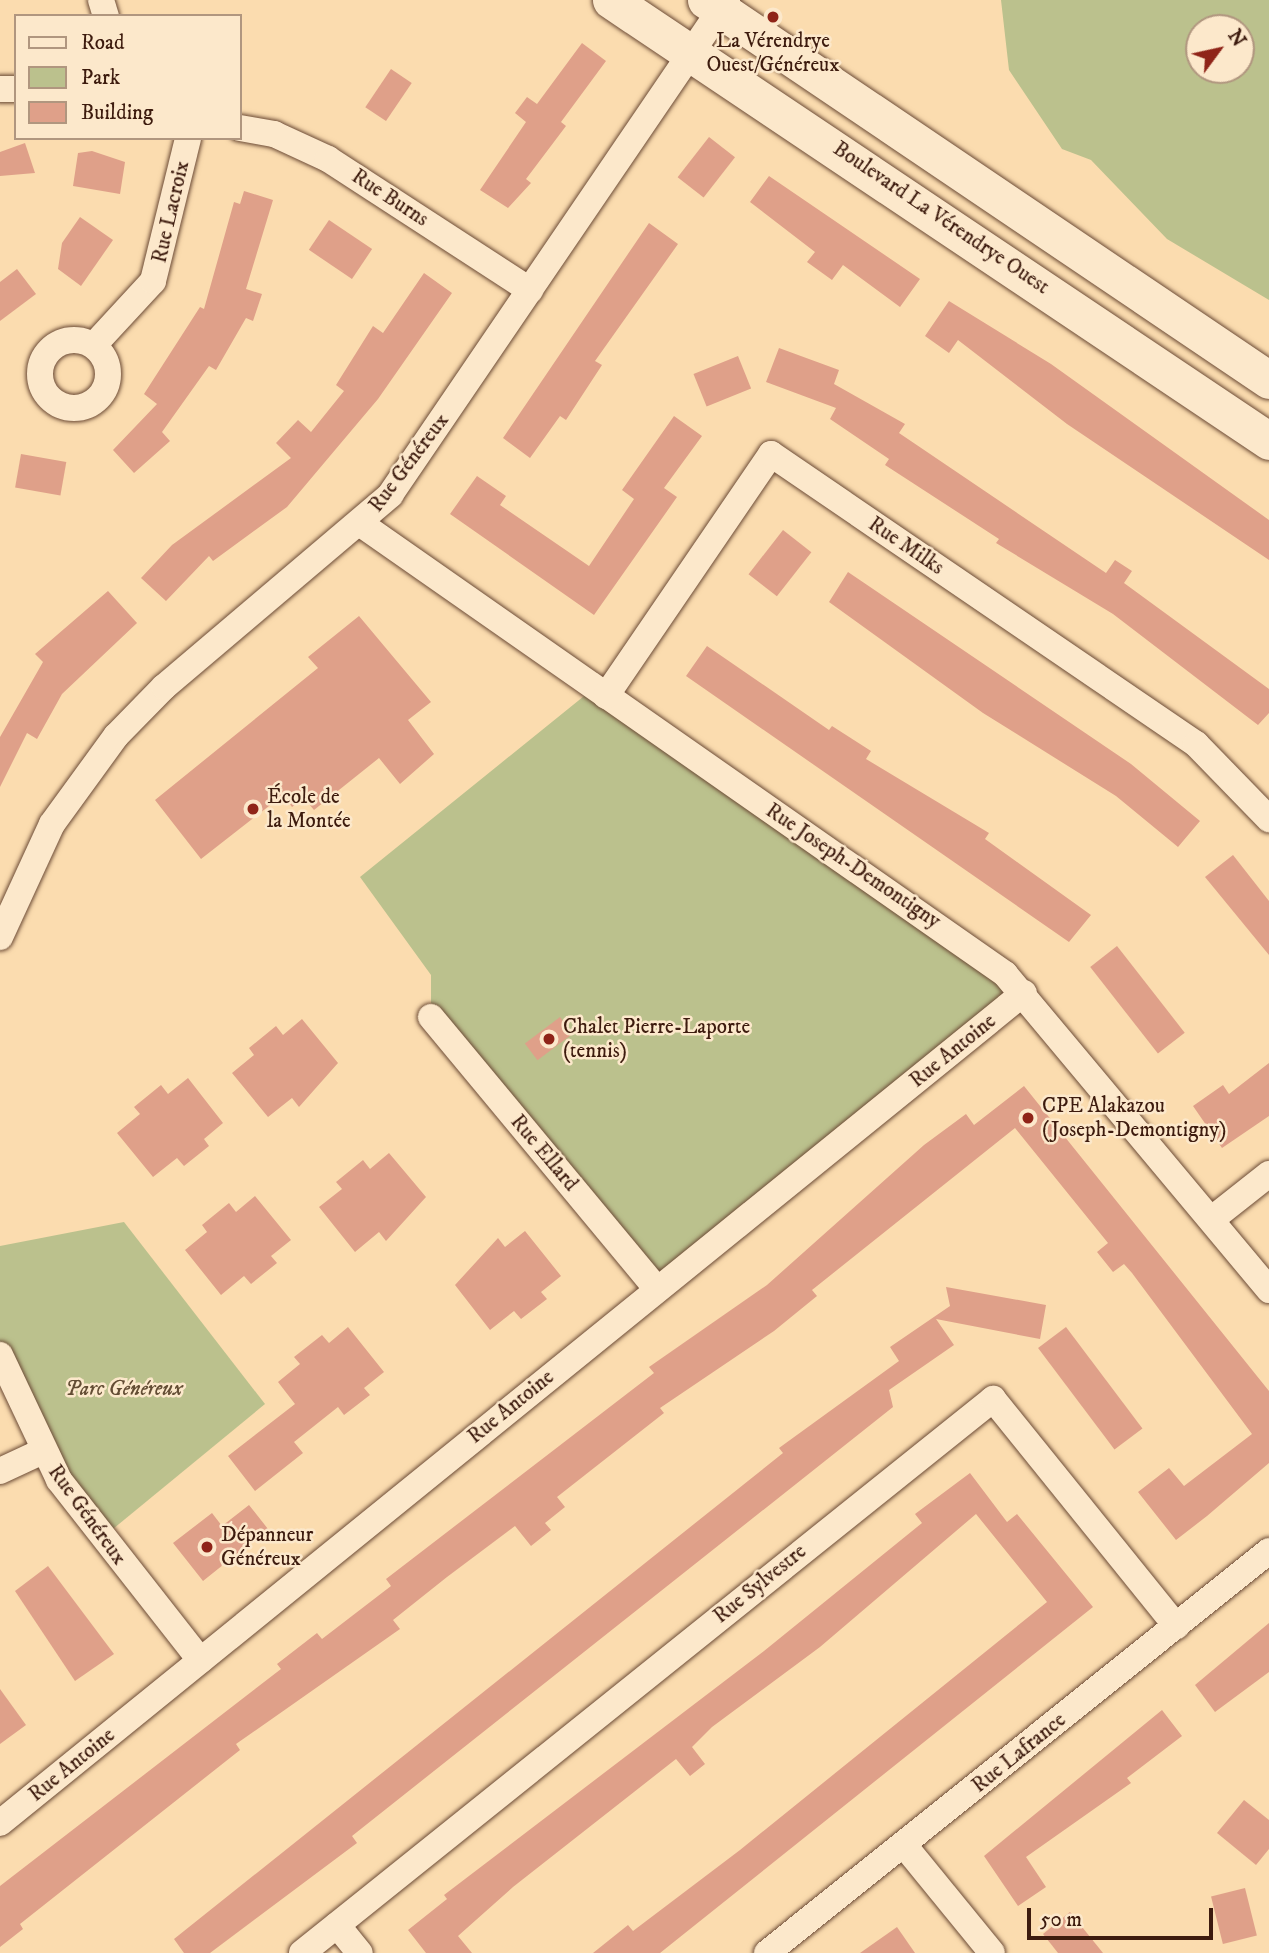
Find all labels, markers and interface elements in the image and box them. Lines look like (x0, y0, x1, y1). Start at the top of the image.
marker: La Vérendrye Ouest/Généreux (765, 9, 781, 25)
legend (14, 14, 242, 140)
north arrow (1185, 14, 1255, 84)
text: N (1222, 26, 1250, 51)
place label: La Vérendrye Ouest/Généreux (706, 28, 840, 78)
text: Road (81, 30, 125, 56)
text: Park (81, 65, 120, 91)
text: Building (81, 100, 153, 126)
street label: Boulevard La Vérendrye Ouest (828, 136, 1054, 300)
street label: Rue Lacroix (147, 158, 195, 266)
street label: Rue Burns (347, 164, 433, 232)
street label: Rue Généreux (364, 409, 454, 517)
street label: Rue Milks (863, 512, 949, 580)
place label: École de la Montée (267, 784, 351, 834)
street label: Rue Joseph-Demontigny (761, 798, 945, 934)
marker: École de la Montée (245, 801, 261, 817)
street label: Rue Antoine (905, 1009, 1001, 1093)
place label: Chalet Pierre-Laporte (tennis) (563, 1014, 750, 1064)
marker: Chalet Pierre-Laporte (tennis) (541, 1031, 557, 1047)
place label: CPE Alakazou (Joseph-Demontigny) (1042, 1093, 1226, 1143)
street label: Rue Ellard (505, 1110, 583, 1196)
marker: CPE Alakazou (Joseph-Demontigny) (1020, 1110, 1036, 1126)
street label: Rue Antoine (463, 1365, 559, 1449)
park label: Parc Généreux (65, 1376, 183, 1402)
street label: Rue Généreux (42, 1460, 132, 1570)
place label: Dépanneur Généreux (221, 1522, 313, 1572)
marker: Dépanneur Généreux (199, 1539, 215, 1555)
street label: Rue Sylvestre (709, 1539, 811, 1629)
street label: Rue Lafrance (967, 1708, 1071, 1798)
street label: Rue Antoine (24, 1723, 120, 1807)
scale bar (1031, 1894, 1216, 1938)
text: 50 m (1040, 1907, 1082, 1933)

